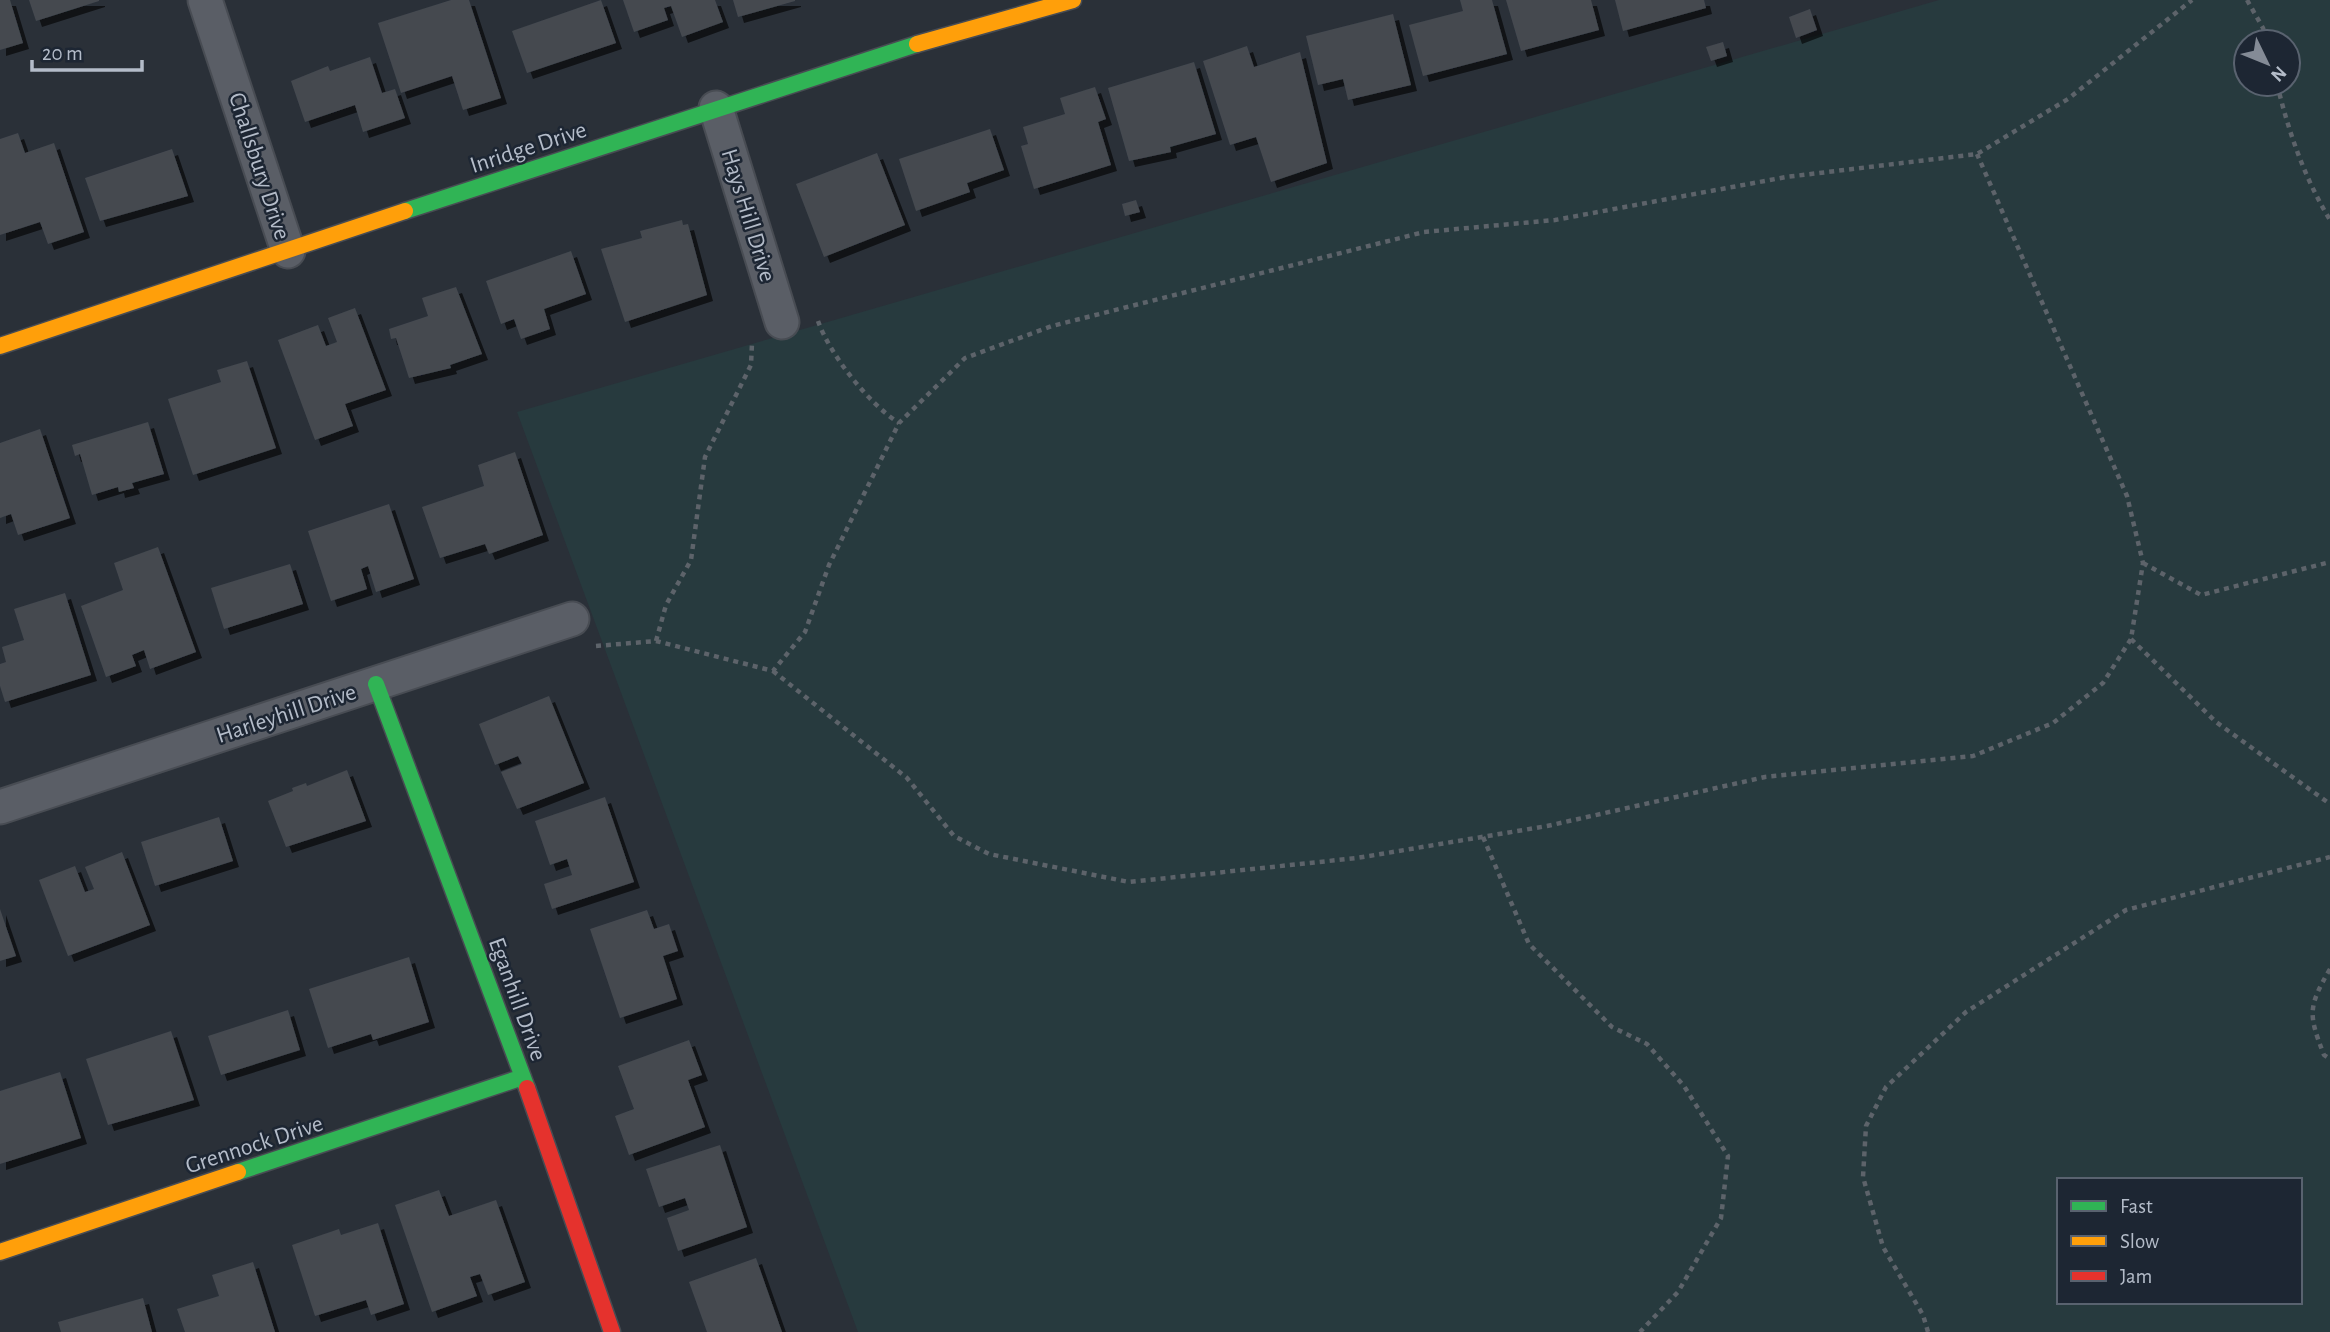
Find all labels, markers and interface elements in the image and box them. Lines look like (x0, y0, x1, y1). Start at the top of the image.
scale bar (32, 28, 142, 72)
north arrow (2232, 28, 2302, 98)
text: 20 m (42, 43, 83, 64)
text: N (2267, 62, 2290, 85)
street label: Challsbury Drive (224, 90, 294, 243)
street label: Inridge Drive (467, 118, 590, 178)
street label: Hays Hill Drive (716, 146, 780, 285)
street label: Harleyhill Drive (213, 680, 359, 748)
street label: Eganhill Drive (484, 935, 550, 1064)
street label: Grennock Drive (183, 1111, 326, 1178)
legend (2057, 1178, 2302, 1304)
text: Fast (2120, 1196, 2153, 1217)
text: Slow (2120, 1231, 2159, 1252)
text: Jam (2120, 1266, 2152, 1287)

